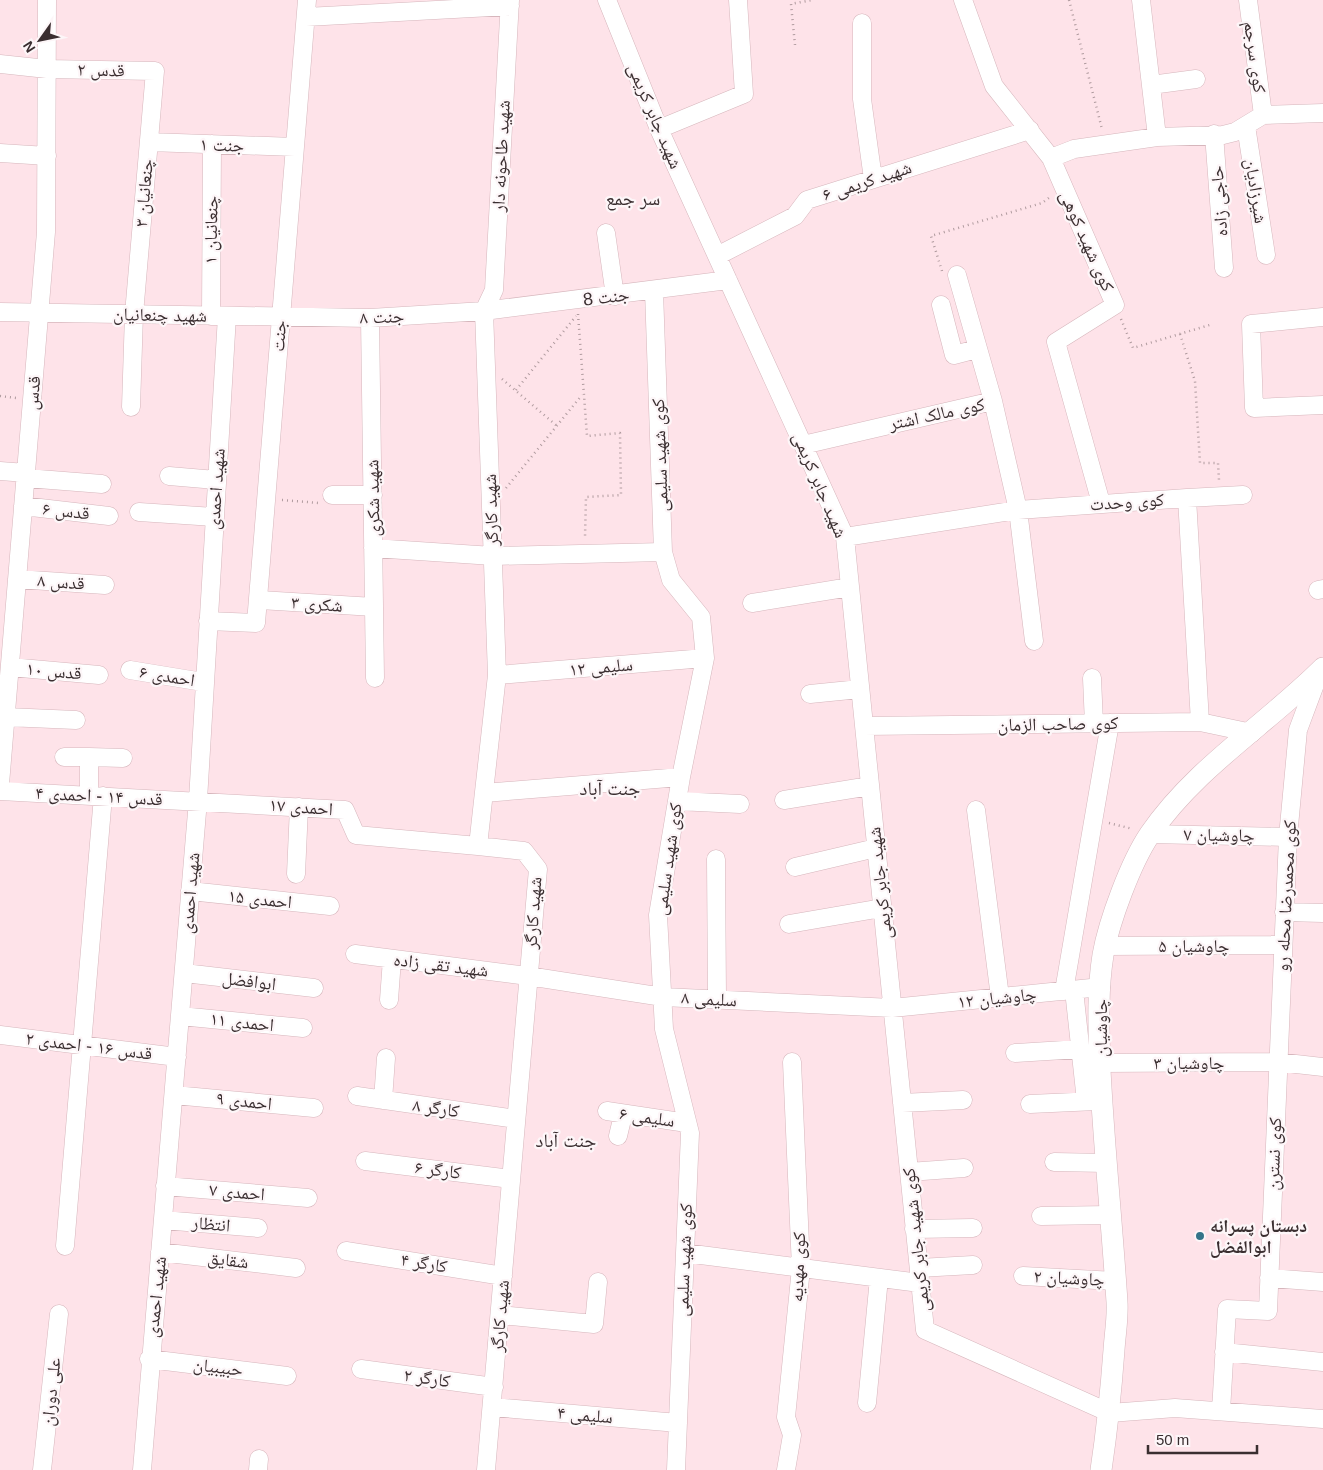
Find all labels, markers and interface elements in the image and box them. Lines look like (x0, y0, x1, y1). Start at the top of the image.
north arrow (15, 15, 65, 65)
street label: کوی سرجم (1238, 20, 1270, 95)
text: N (20, 38, 39, 56)
street label: قدس ۲ (77, 60, 125, 81)
street label: شهید جابر کریمی (623, 60, 686, 172)
street label: شهيد طاحونه دار (488, 100, 514, 213)
street label: جنت ۱ (199, 134, 245, 156)
street label: شهید کریمی ۶ (820, 157, 914, 206)
street label: شیرزادیان (1240, 157, 1271, 225)
street label: چنعانیان ۳ (131, 158, 158, 228)
street label: حاجی زاده (1207, 165, 1232, 237)
district label: سر جمع (606, 188, 660, 211)
street label: کوی شهید کوهی (1055, 188, 1118, 295)
street label: چنعانیان ۱ (200, 196, 223, 264)
street label: جنت 8 (582, 284, 630, 310)
street label: شهید چنعانیان (113, 304, 207, 327)
street label: جنت ۸ (359, 306, 405, 328)
street label: جنت (268, 320, 290, 352)
street label: قدس (22, 375, 45, 411)
street label: کوی مالک اشتر (886, 394, 987, 435)
street label: کوی شهید سلیمی (648, 397, 673, 512)
street label: شهید جابر کریمی (788, 429, 851, 541)
street label: شهید احمدی (203, 448, 230, 530)
street label: شهید شکری (362, 459, 385, 537)
street label: شهید کارگر (480, 473, 503, 548)
street label: کوی وحدت (1089, 489, 1165, 516)
street label: قدس ۶ (41, 499, 91, 524)
street label: قدس ۸ (37, 570, 85, 595)
street label: شکری ۳ (290, 592, 343, 617)
street label: سلیمی ۱۲ (568, 654, 634, 681)
street label: قدس ۱۰ (25, 659, 83, 684)
street label: احمدی ۶ (138, 662, 196, 691)
street label: کوی صاحب الزمان (998, 713, 1119, 736)
district label: جنت آباد (580, 778, 640, 800)
street label: قدس ۱۴ - احمدی ۴ (35, 783, 163, 810)
street label: احمدی ۱۷ (268, 795, 334, 820)
street label: کوی شهید سلیمی (650, 801, 687, 917)
street label: کوی محمدرضا محله رو (1272, 819, 1301, 972)
street label: چاوشیان ۷ (1183, 824, 1255, 847)
street label: شهید جابر کریمی (864, 826, 897, 940)
street label: شهید احمدی (176, 852, 205, 935)
street label: شهید کارگر (520, 876, 546, 951)
street label: احمدی ۱۵ (227, 886, 293, 913)
street label: چاوشیان ۵ (1159, 936, 1229, 957)
street label: شهید تقی زاده (392, 949, 489, 982)
street label: ابوافضل (221, 968, 277, 995)
street label: چاوشیان ۱۲ (957, 984, 1037, 1013)
street label: سلیمی ۸ (681, 988, 737, 1011)
street label: چاوشیان (1091, 999, 1112, 1057)
street label: احمدی ۱۱ (209, 1009, 275, 1036)
street label: قدس ۱۶ - احمدی ۲ (24, 1028, 153, 1065)
street label: چاوشیان ۳ (1154, 1053, 1224, 1074)
street label: احمدی ۹ (215, 1088, 273, 1115)
street label: کارگر ۸ (411, 1095, 461, 1121)
street label: سلیمی ۶ (618, 1103, 676, 1132)
street label: کوی نسترن (1263, 1117, 1286, 1191)
district label: جنت آباد (536, 1130, 596, 1152)
street label: کارگر ۶ (414, 1157, 463, 1183)
street label: کوی شهید جابر کریمی (898, 1166, 935, 1313)
street label: احمدی ۷ (208, 1180, 266, 1205)
street label: کوی شهید سلیمی (672, 1203, 697, 1317)
street label: انتظار (190, 1212, 231, 1236)
place label: دبستان پسرانه ابوالفضل (1210, 1216, 1307, 1258)
marker: دبستان پسرانه ابوالفضل (1194, 1230, 1206, 1242)
street label: کوی مهدیه (787, 1231, 810, 1302)
street label: شقایق (206, 1248, 250, 1273)
street label: کارگر ۴ (399, 1249, 449, 1277)
street label: شهید احمدی (142, 1255, 171, 1339)
street label: چاوشیان ۲ (1033, 1266, 1105, 1291)
street label: شهید کارگر (487, 1279, 513, 1354)
street label: حبیبیان (192, 1354, 244, 1381)
street label: علی دوران (37, 1357, 66, 1427)
street label: کارگر ۲ (402, 1365, 452, 1391)
street label: سلیمی ۴ (556, 1403, 614, 1428)
scale bar (1148, 1422, 1257, 1454)
text: 50 m (1156, 1431, 1189, 1448)

